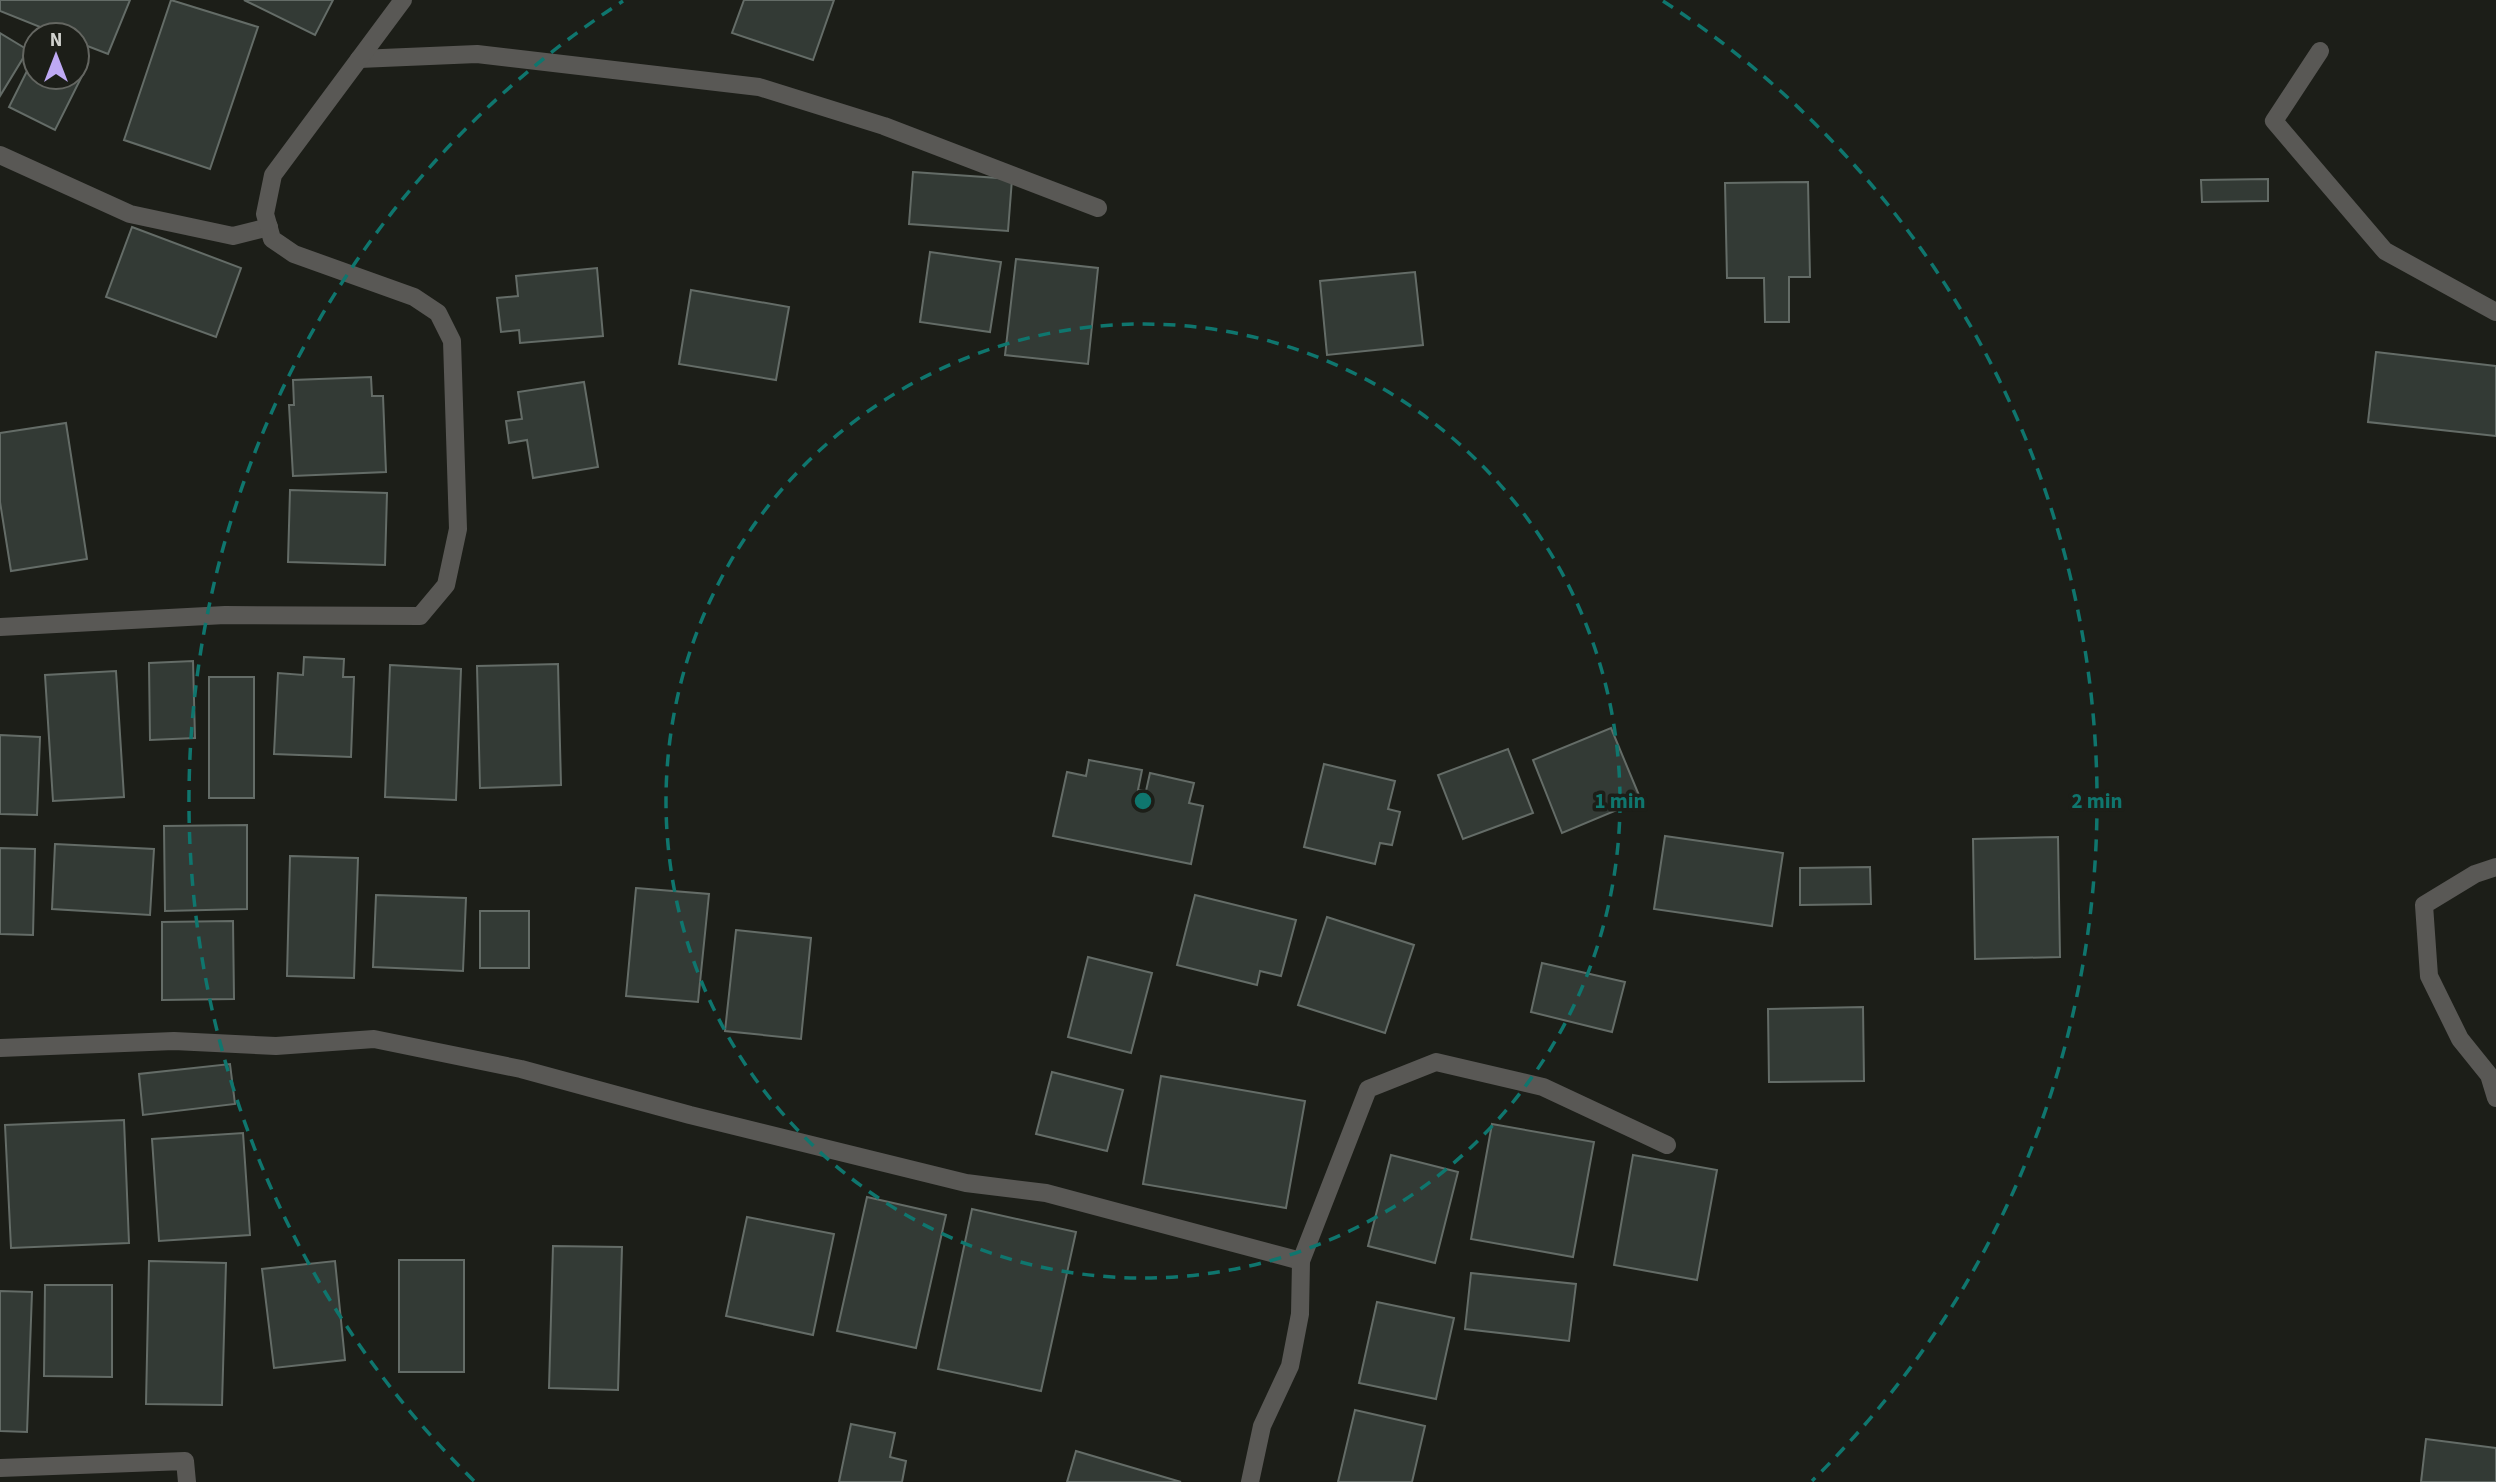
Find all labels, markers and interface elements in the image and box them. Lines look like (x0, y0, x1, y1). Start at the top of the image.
north arrow (21, 21, 91, 91)
text: N (50, 27, 62, 54)
text: 1 min (1594, 786, 1646, 816)
text: 2 min (2071, 786, 2123, 816)
centre of rings (1131, 789, 1155, 813)

